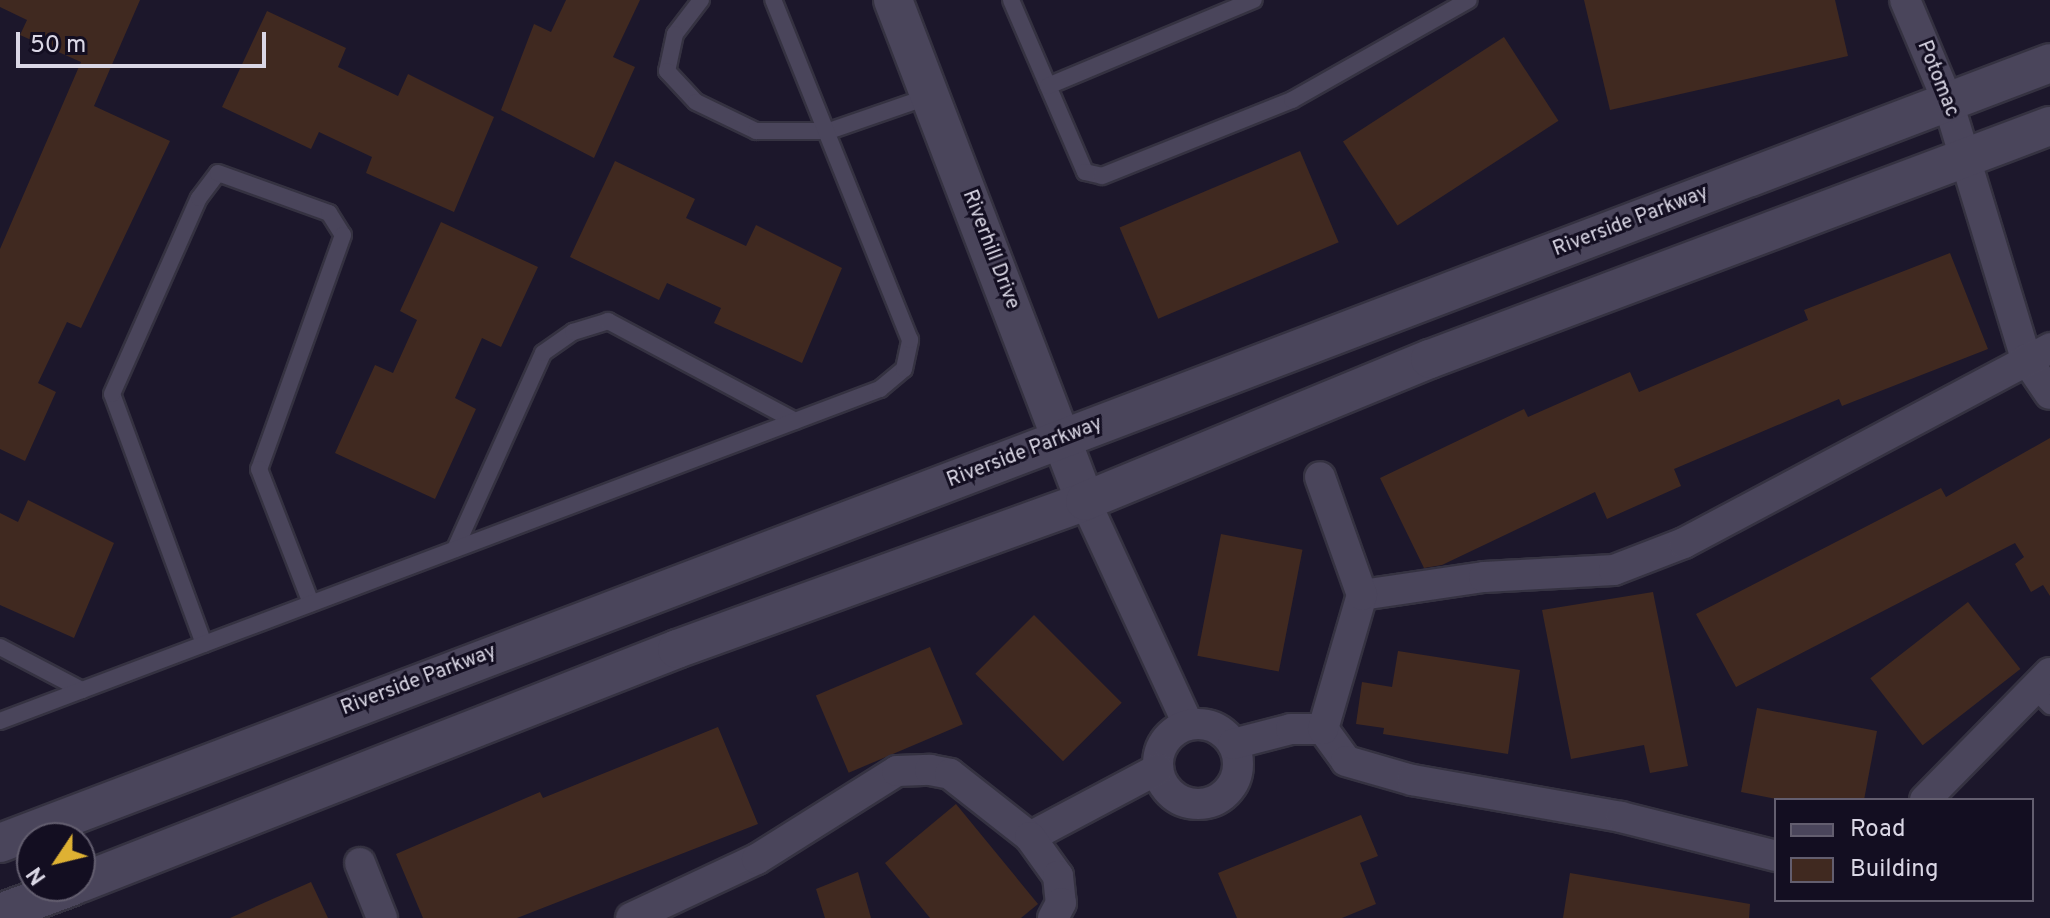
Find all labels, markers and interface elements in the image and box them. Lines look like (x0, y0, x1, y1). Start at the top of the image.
scale bar (20, 16, 270, 66)
text: 50 m (30, 31, 86, 61)
street label: Potomac (1911, 37, 1963, 121)
street label: Riverside Parkway (1550, 181, 1712, 263)
street label: Riverhill Drive (956, 187, 1024, 313)
street label: Riverside Parkway (944, 412, 1106, 494)
street label: Riverside Parkway (338, 640, 500, 722)
legend (1774, 798, 2034, 902)
text: Road (1850, 815, 1906, 845)
north arrow (16, 822, 96, 902)
text: Building (1850, 855, 1939, 885)
text: N (22, 861, 53, 889)

